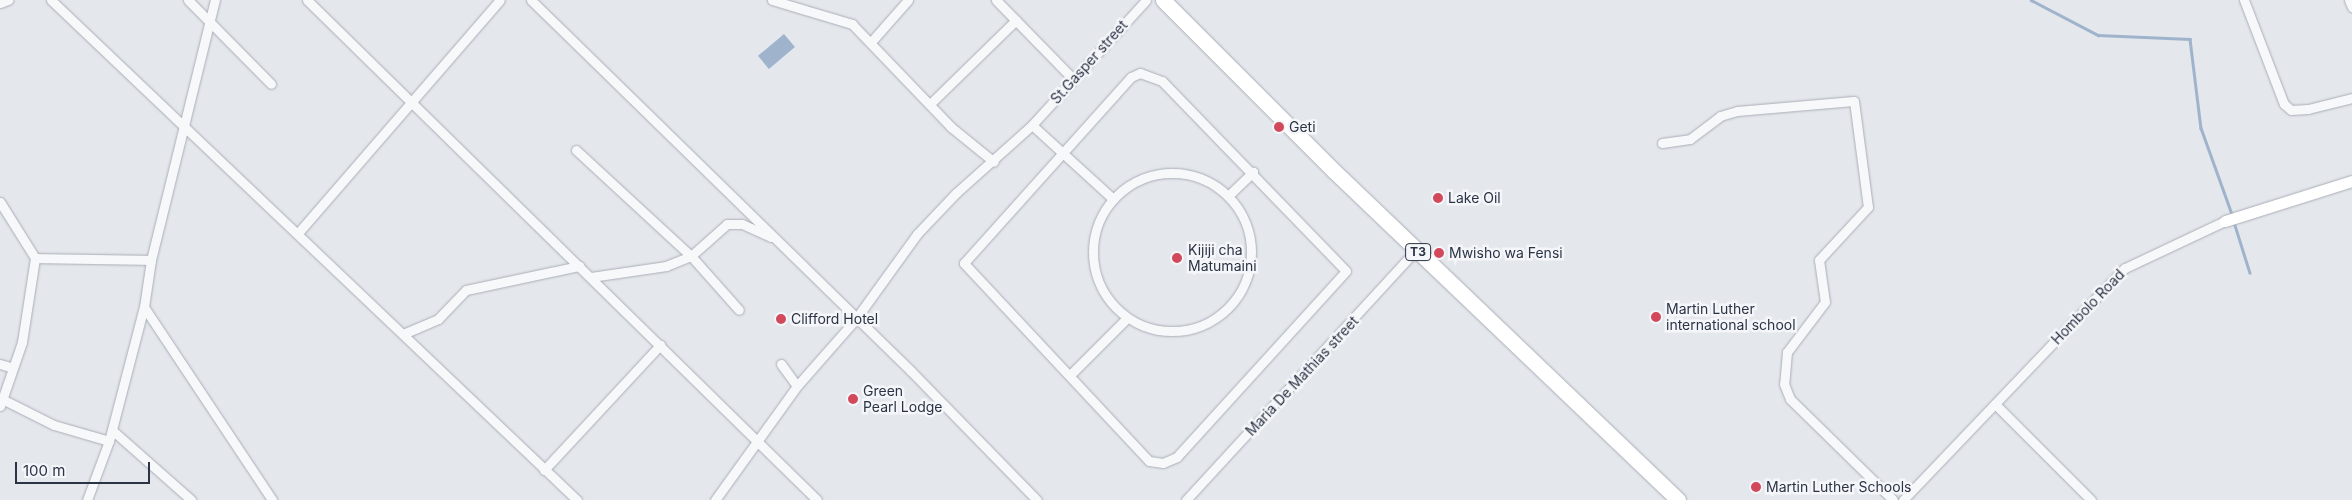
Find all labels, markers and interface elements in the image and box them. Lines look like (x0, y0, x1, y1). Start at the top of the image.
street label: St.Gasper street (1047, 17, 1131, 107)
place label: Geti (1289, 119, 1316, 135)
marker: Geti (1273, 121, 1285, 133)
place label: Lake Oil (1448, 190, 1501, 206)
marker: Lake Oil (1432, 192, 1444, 204)
place label: Kijiji cha Matumaini (1188, 242, 1257, 274)
road number: T3 (1404, 242, 1432, 262)
place label: Mwisho wa Fensi (1449, 245, 1563, 261)
marker: Mwisho wa Fensi (1433, 247, 1445, 259)
marker: Kijiji cha Matumaini (1170, 251, 1184, 265)
street label: Hombolo Road (2048, 266, 2128, 348)
place label: Martin Luther international school (1666, 301, 1796, 334)
place label: Clifford Hotel (791, 311, 878, 327)
marker: Martin Luther international school (1650, 311, 1662, 323)
marker: Clifford Hotel (775, 313, 787, 325)
street label: Maria De Mathias street (1242, 313, 1362, 439)
place label: Green Pearl Lodge (863, 383, 942, 416)
marker: Green Pearl Lodge (847, 393, 859, 405)
scale bar (18, 452, 152, 484)
text: 100 m (23, 461, 65, 480)
place label: Martin Luther Schools (1766, 479, 1911, 495)
marker: Martin Luther Schools (1750, 481, 1762, 493)

